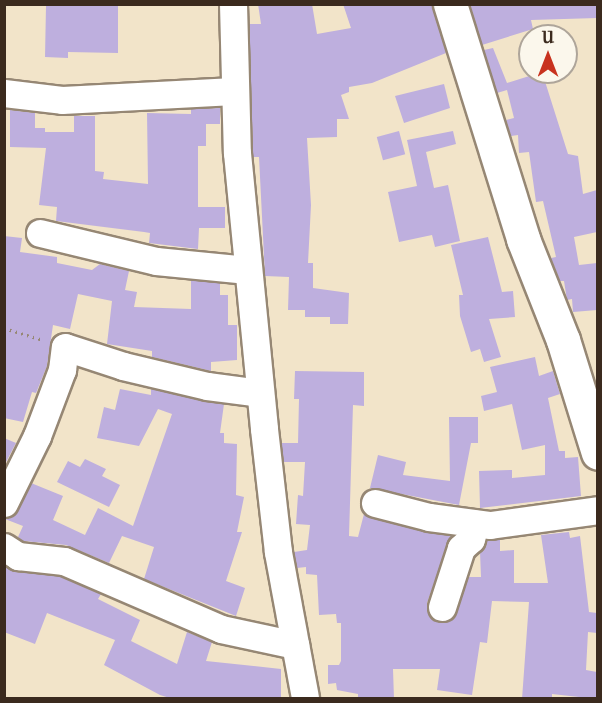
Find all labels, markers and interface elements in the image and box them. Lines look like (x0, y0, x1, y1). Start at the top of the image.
north arrow (518, 24, 578, 84)
text: U (542, 28, 554, 47)

